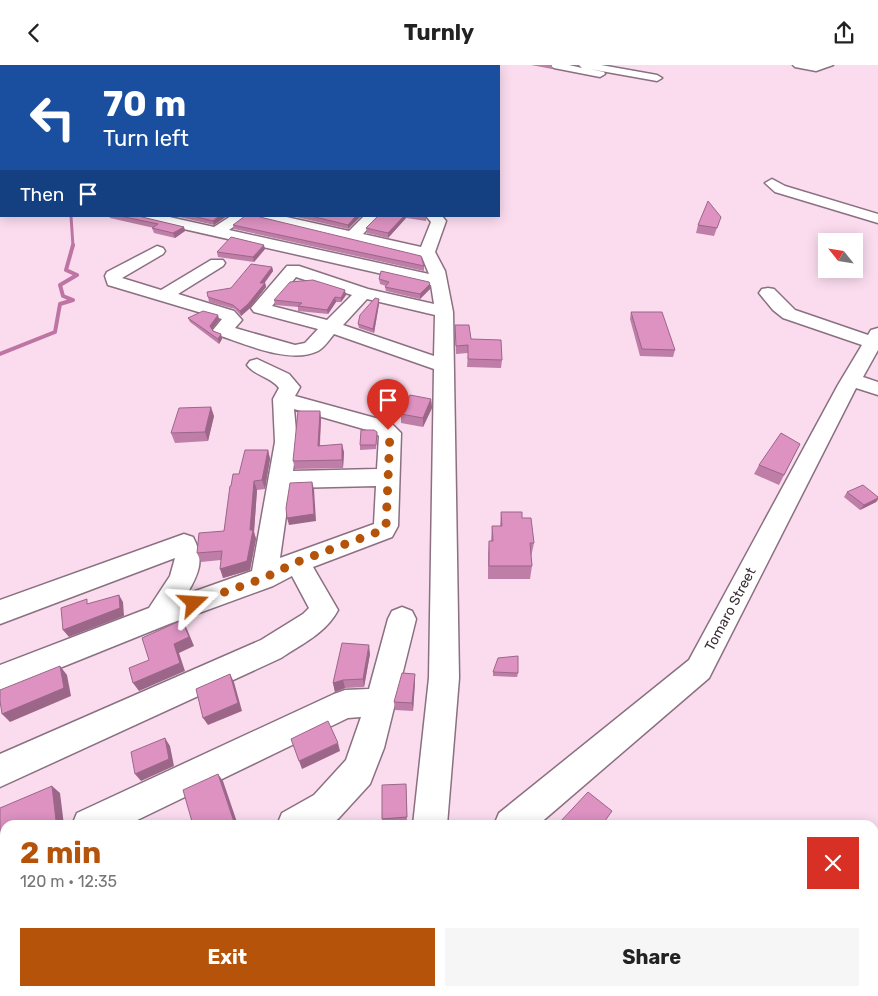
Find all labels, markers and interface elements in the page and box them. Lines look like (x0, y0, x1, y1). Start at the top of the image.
icon: back (20, 19, 48, 47)
text: Turnly (404, 19, 474, 46)
icon: share (830, 19, 858, 47)
text: 70 m (103, 83, 186, 125)
icon: left (20, 85, 85, 150)
text: Turn left (103, 125, 189, 152)
icon: arrive (74, 180, 102, 208)
text: Then (20, 183, 64, 206)
north arrow (818, 233, 862, 277)
map controls (818, 233, 863, 278)
pin (367, 379, 409, 430)
icon: arrive (374, 386, 402, 414)
street label: Tomaro Street (701, 564, 760, 654)
position arrow (167, 576, 219, 628)
text: 2 min (20, 835, 101, 871)
button: close (807, 837, 859, 889)
text: 120 m · 12:35 (20, 872, 117, 891)
button: Exit (20, 928, 435, 986)
button: Share (445, 928, 859, 986)

